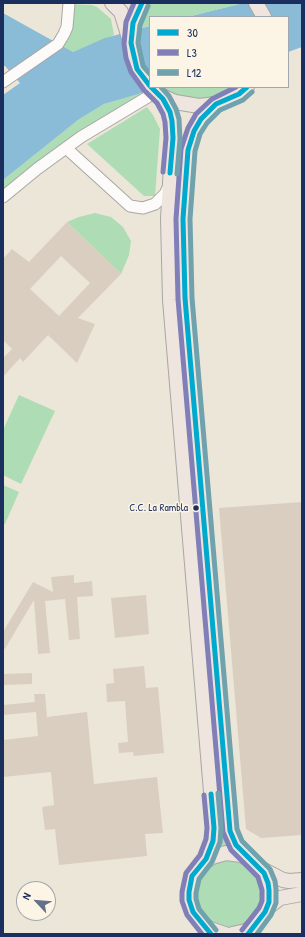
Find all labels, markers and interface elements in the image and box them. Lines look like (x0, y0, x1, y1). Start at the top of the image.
legend (149, 16, 289, 88)
text: 30 (187, 24, 198, 41)
text: L3 (187, 44, 197, 61)
text: L12 (187, 64, 201, 81)
place label: C.C. La Rambla (129, 501, 188, 515)
marker: C.C. La Rambla (191, 503, 201, 513)
north arrow (16, 881, 56, 921)
text: N (19, 890, 34, 902)

